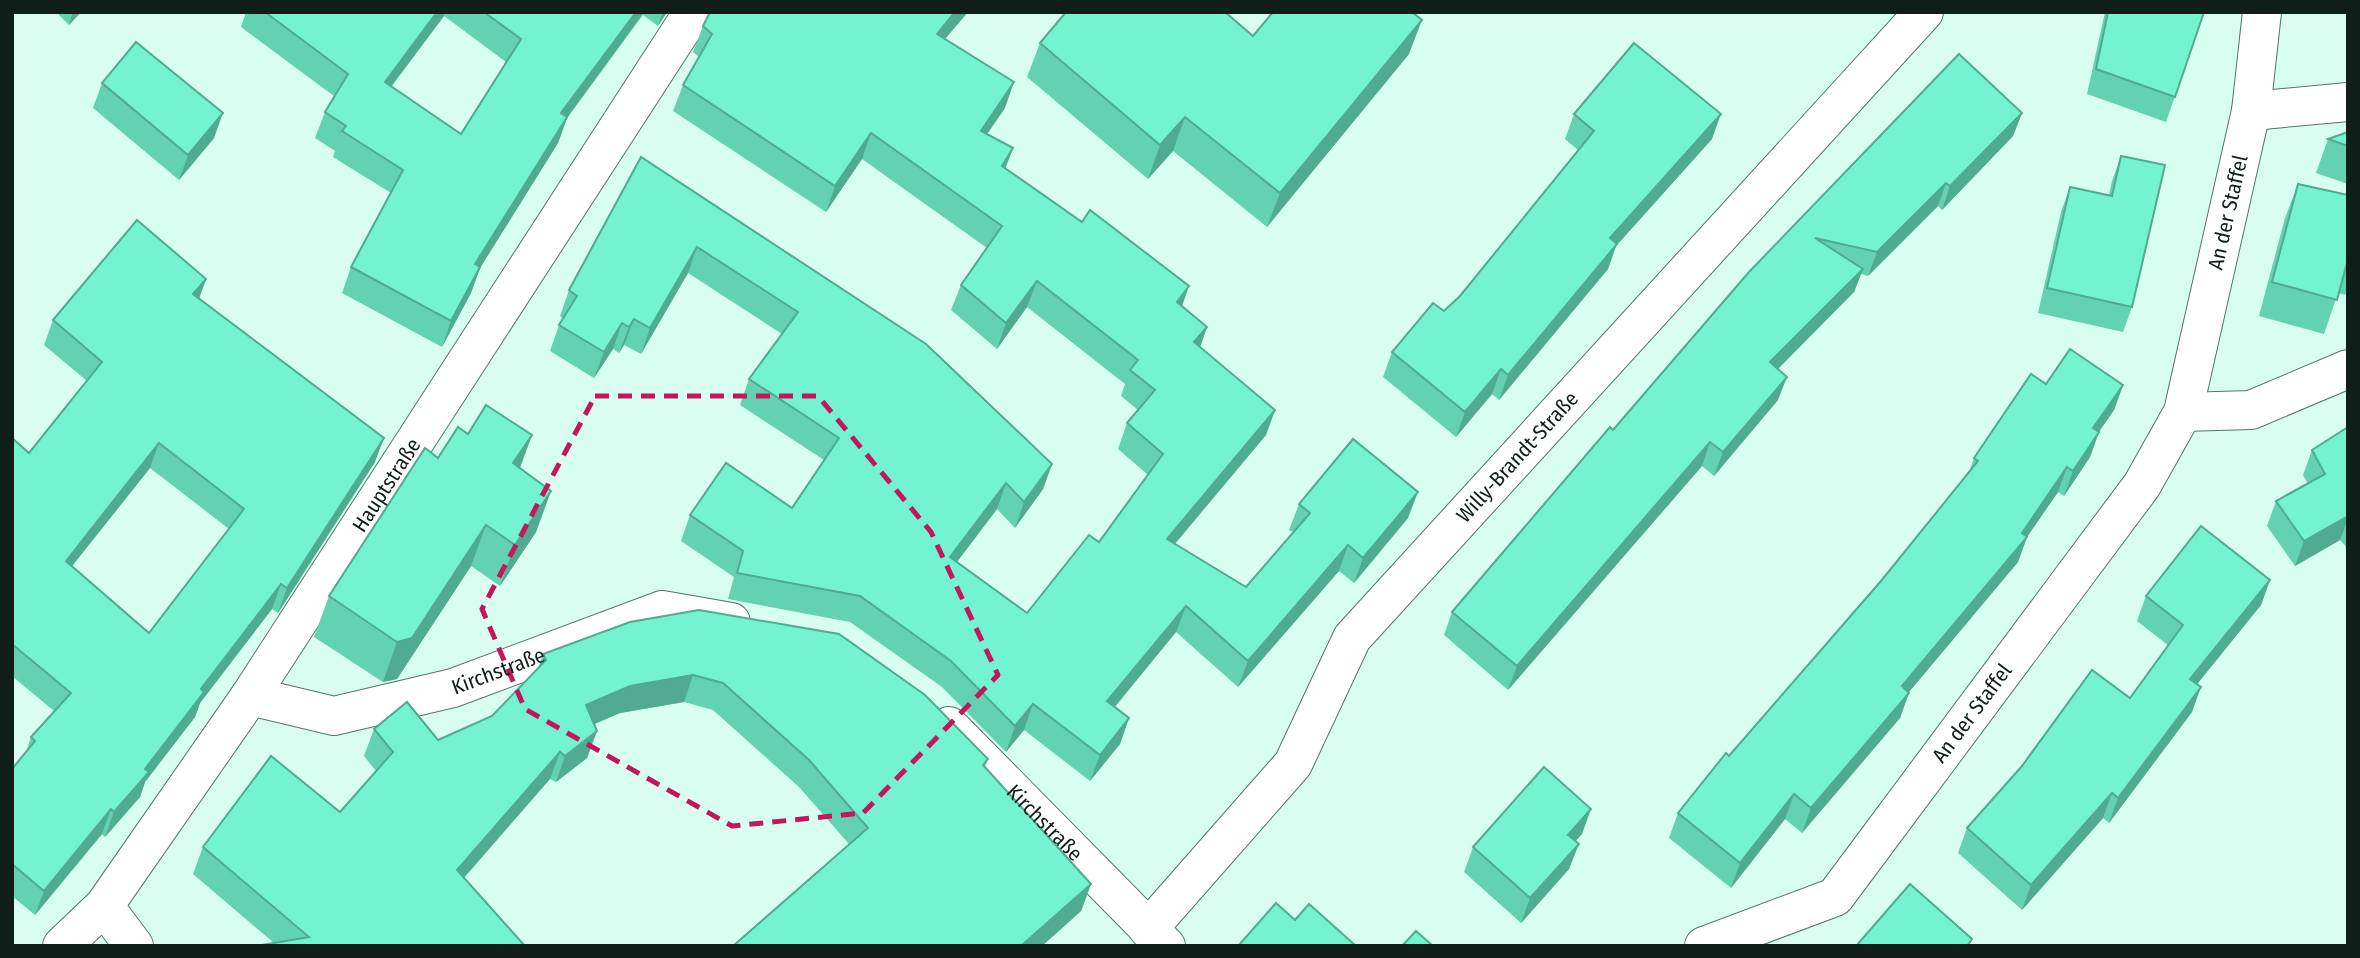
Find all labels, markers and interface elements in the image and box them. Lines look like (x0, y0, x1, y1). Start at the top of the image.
street label: An der Staffel (2203, 152, 2254, 272)
street label: Willy-Brandt-Straße (1451, 386, 1584, 528)
street label: Hauptstraße (347, 433, 426, 537)
street label: Kirchstraße (448, 642, 549, 700)
street label: An der Staffel (1927, 658, 2018, 768)
street label: Kirchstraße (1001, 779, 1088, 867)

